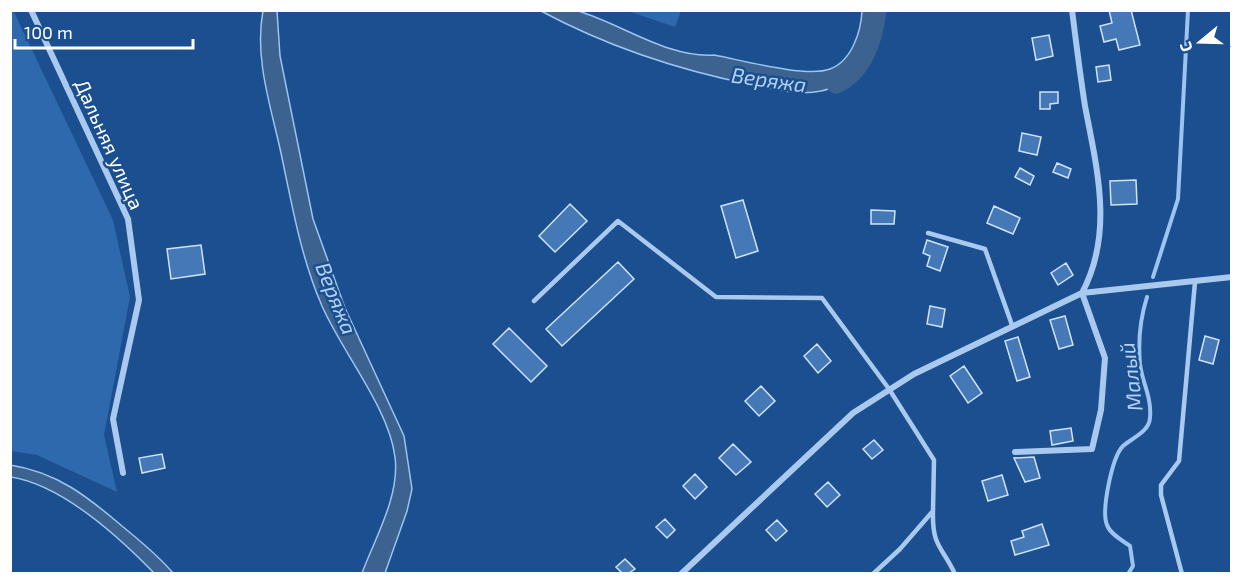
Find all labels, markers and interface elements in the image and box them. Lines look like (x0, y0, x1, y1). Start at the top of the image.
scale bar (15, 12, 194, 50)
north arrow (1170, 12, 1230, 72)
text: 100 m (24, 21, 73, 43)
text: С (1175, 39, 1196, 55)
water label: Веряжа (730, 61, 808, 97)
street label: Дальняя улица (70, 75, 149, 213)
water label: Веряжа (311, 258, 363, 338)
water label: Малый (1113, 341, 1147, 413)

